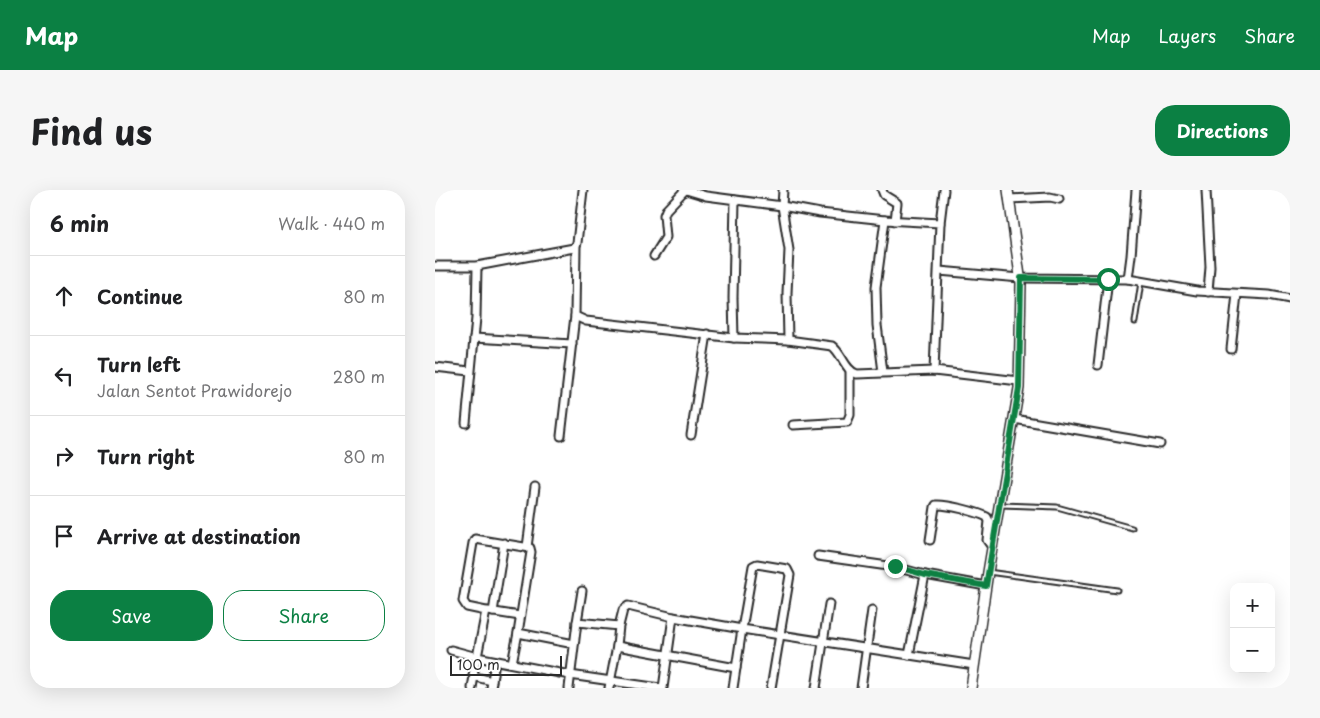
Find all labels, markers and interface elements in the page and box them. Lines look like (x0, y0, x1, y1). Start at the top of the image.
text: Map (25, 17, 78, 53)
text: Map (1092, 22, 1131, 49)
text: Layers (1159, 22, 1216, 49)
text: Share (1244, 22, 1295, 49)
text: Find us (30, 104, 152, 157)
button: Directions (1155, 105, 1290, 156)
text: 6 min (50, 207, 109, 239)
text: Walk · 440 m (278, 211, 385, 235)
route start (1097, 268, 1120, 291)
icon: ahead (50, 282, 78, 310)
text: Continue (97, 282, 183, 310)
text: 80 m (343, 284, 385, 308)
text: Turn left (97, 350, 181, 378)
icon: left (50, 362, 78, 390)
text: 280 m (333, 364, 385, 388)
text: Jalan Sentot Prawidorejo (97, 378, 292, 402)
icon: right (50, 442, 78, 470)
text: Turn right (97, 442, 195, 470)
text: 80 m (343, 444, 385, 468)
icon: arrive (50, 522, 78, 550)
text: Arrive at destination (97, 522, 301, 550)
route end (884, 555, 907, 578)
map controls (1230, 583, 1275, 673)
button: + (1230, 583, 1275, 628)
button: Save (50, 590, 213, 641)
button: Share (223, 590, 385, 641)
button: − (1230, 628, 1275, 673)
scale bar (450, 653, 563, 676)
text: 100 m (457, 654, 500, 675)

